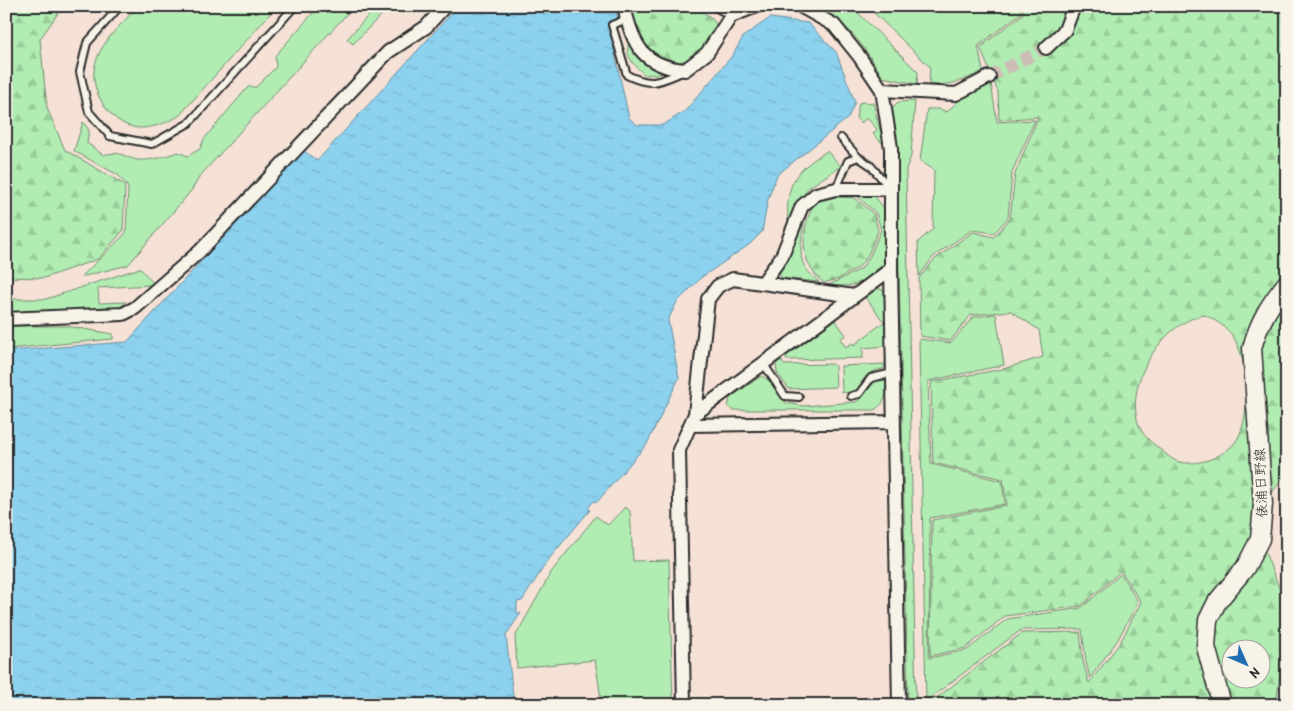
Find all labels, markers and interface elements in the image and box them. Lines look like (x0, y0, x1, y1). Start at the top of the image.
street label: 俵浦日野線 (1249, 448, 1271, 518)
north arrow (1220, 638, 1270, 688)
text: N (1246, 664, 1265, 683)

